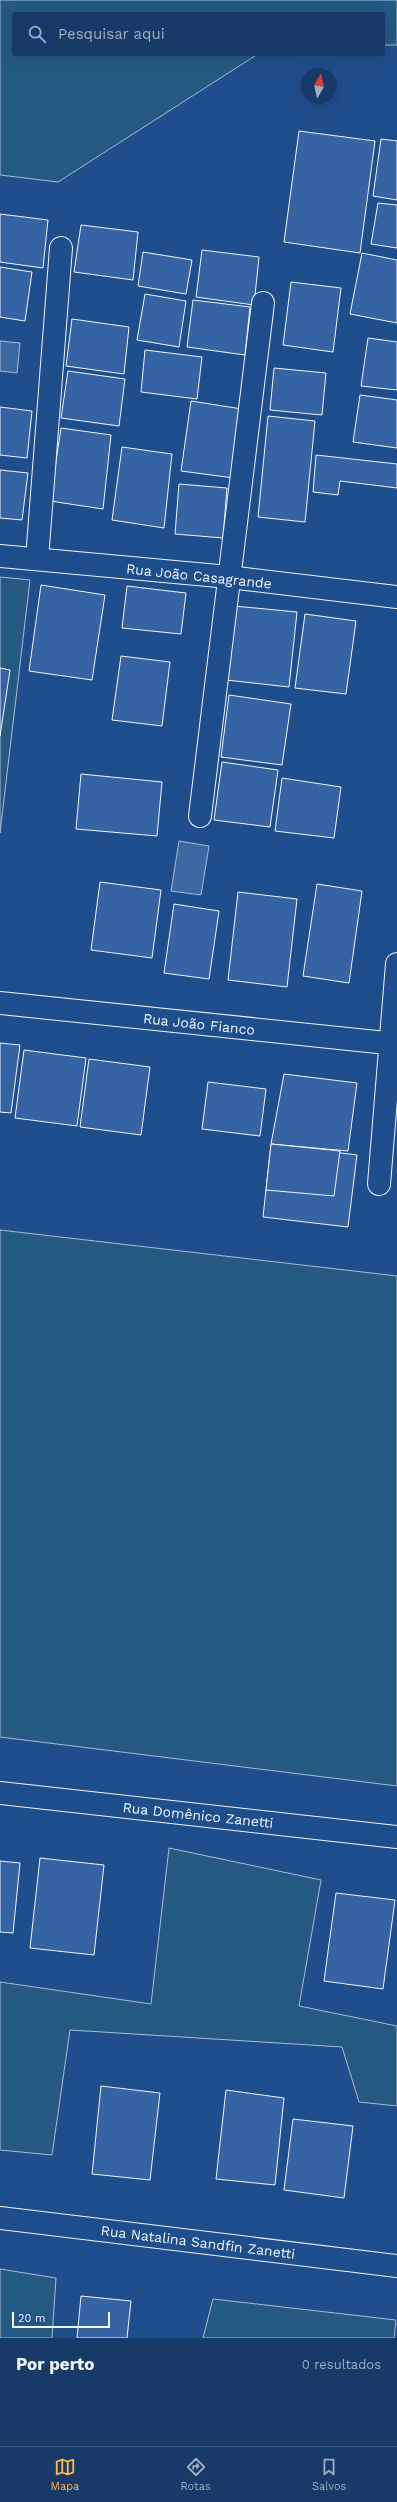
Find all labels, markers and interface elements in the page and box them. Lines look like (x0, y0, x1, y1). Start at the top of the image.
search box (12, 12, 385, 56)
icon: search (26, 23, 48, 45)
text: Pesquisar aqui (58, 25, 165, 43)
north arrow (301, 68, 337, 104)
street label: Rua João Casagrande (125, 560, 273, 592)
street label: Rua João Fianco (142, 1010, 256, 1038)
street label: Rua Domênico Zanetti (122, 1799, 274, 1831)
street label: Rua Natalina Sandfin Zanetti (100, 2222, 296, 2262)
scale bar (12, 2310, 110, 2329)
text: 20 m (18, 2312, 46, 2325)
text: Por perto (16, 2354, 94, 2374)
text: 0 resultados (302, 2357, 381, 2372)
tab: Mapa (51, 2456, 79, 2493)
tab: Rotas (180, 2456, 211, 2493)
tab: Salvos (312, 2456, 346, 2493)

